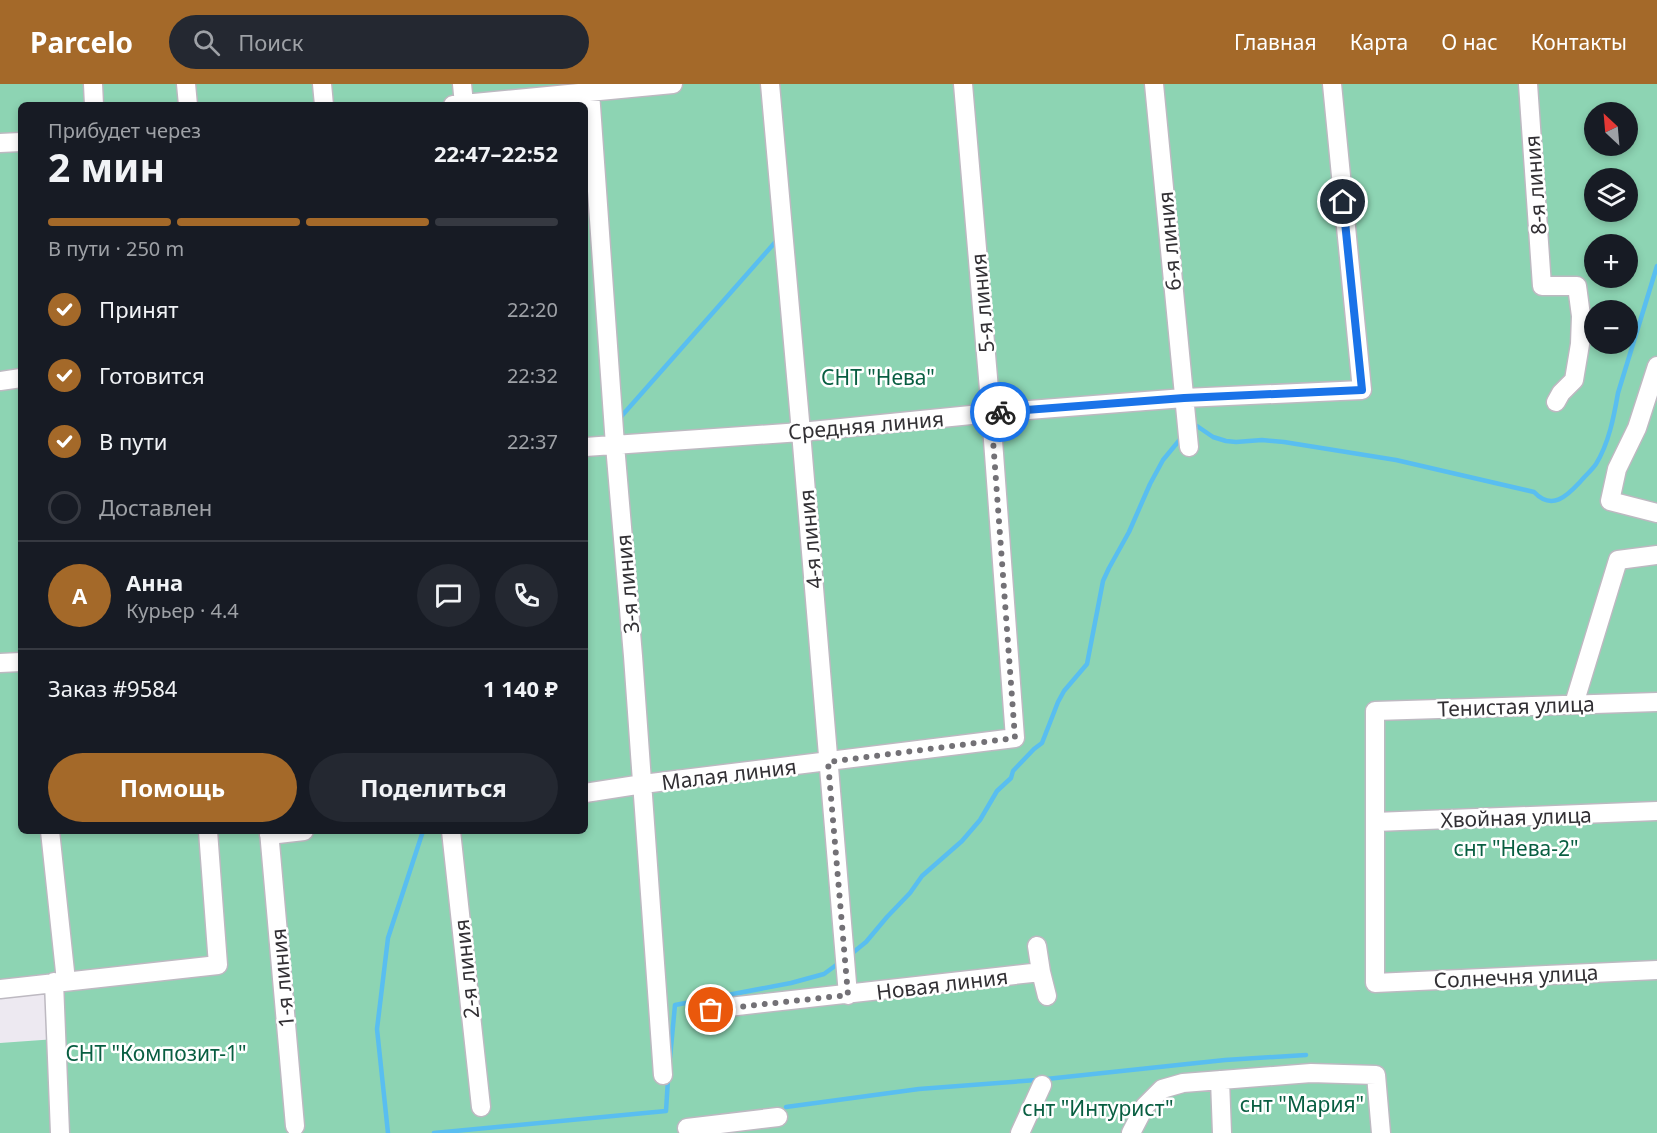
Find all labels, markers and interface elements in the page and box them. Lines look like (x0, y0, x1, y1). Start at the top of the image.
search box (169, 15, 589, 69)
text: Parcelo (30, 23, 133, 61)
icon: search (190, 26, 223, 59)
text: Поиск (238, 27, 304, 57)
text: Главная (1234, 28, 1317, 56)
text: Карта (1350, 28, 1408, 56)
text: О нас (1441, 28, 1498, 56)
text: Контакты (1531, 28, 1627, 56)
north arrow (1584, 102, 1638, 156)
map controls (1584, 102, 1638, 354)
text: Прибудет через (48, 117, 201, 144)
street label: 8-я линия (1518, 134, 1552, 236)
text: 22:47–22:52 (434, 138, 558, 168)
text: 2 мин (48, 140, 165, 193)
button: layers (1584, 168, 1638, 222)
pin (1317, 176, 1368, 227)
icon: home (1326, 185, 1359, 218)
street label: 6-я линия (1151, 190, 1187, 292)
button: + (1584, 234, 1638, 288)
text: В пути · 250 m (48, 235, 184, 262)
street label: 5-я линия (964, 252, 1000, 354)
icon: check (48, 293, 81, 326)
text: Принят (99, 294, 179, 324)
text: 22:20 (507, 296, 558, 323)
button: − (1584, 300, 1638, 354)
icon: check (48, 359, 81, 392)
text: Готовится (99, 360, 205, 390)
text: 22:32 (507, 362, 558, 389)
park label: СНТ "Нева" (821, 363, 935, 391)
courier (970, 382, 1030, 442)
icon: bike (984, 396, 1017, 429)
street label: Средняя линия (787, 404, 945, 446)
icon: check (48, 425, 81, 458)
text: В пути (99, 426, 167, 456)
text: 22:37 (507, 428, 558, 455)
street label: 4-я линия (792, 488, 828, 590)
text: Доставлен (99, 492, 212, 522)
street label: 3-я линия (609, 533, 645, 635)
button: chat (417, 564, 480, 627)
button: phone (495, 564, 558, 627)
text: Анна (126, 567, 183, 597)
text: А (72, 580, 87, 610)
text: Курьер · 4.4 (126, 597, 239, 624)
text: Заказ #9584 (48, 673, 177, 703)
text: 1 140 ₽ (483, 673, 558, 703)
street label: Тенистая улица (1437, 689, 1595, 723)
street label: Малая линия (660, 752, 798, 796)
button: Помощь (48, 753, 297, 822)
button: Поделиться (309, 753, 558, 822)
street label: Хвойная улица (1440, 800, 1592, 834)
park label: снт "Нева-2" (1453, 834, 1579, 862)
street label: 2-я линия (447, 918, 485, 1020)
street label: 1-я линия (264, 927, 300, 1029)
street label: Солнечня улица (1433, 958, 1599, 994)
street label: Новая линия (874, 962, 1010, 1006)
pin (685, 984, 736, 1035)
icon: bag (694, 993, 727, 1026)
park label: СНТ "Композит-1" (65, 1039, 247, 1067)
park label: снт "Мария" (1240, 1090, 1364, 1118)
park label: снт "Интурист" (1022, 1094, 1174, 1122)

